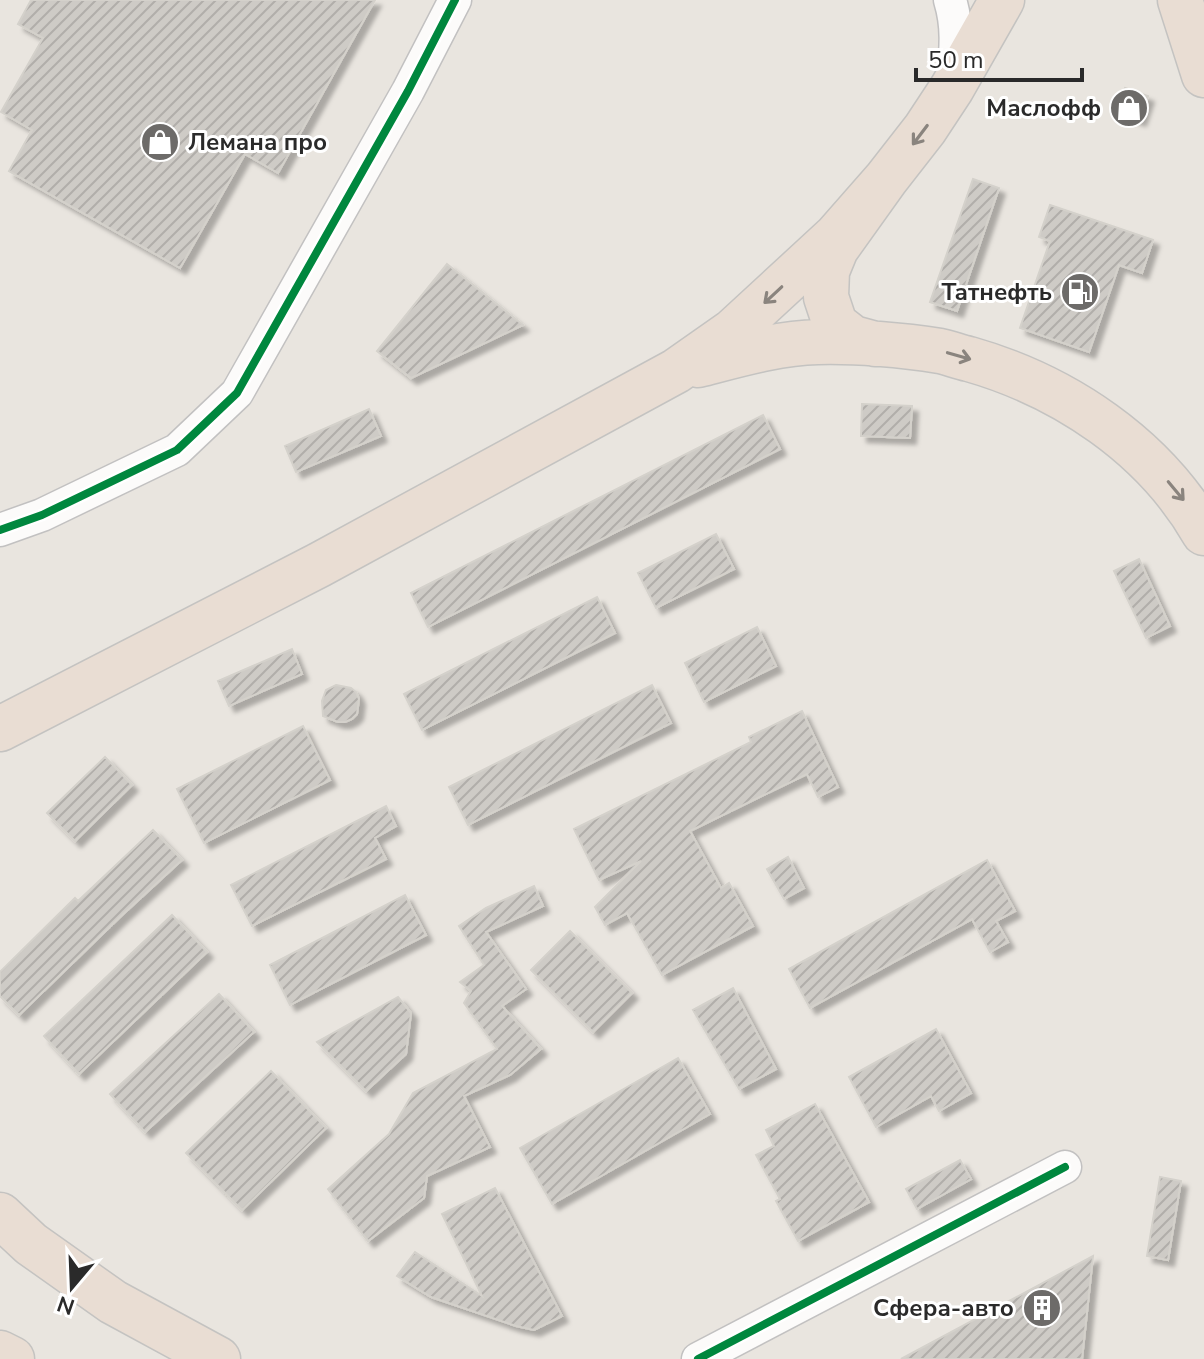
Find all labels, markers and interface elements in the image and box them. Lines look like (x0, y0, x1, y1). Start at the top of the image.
scale bar (916, 32, 1082, 82)
text: 50 m (928, 44, 984, 76)
shop icon: Маслофф (1108, 87, 1150, 129)
place label: Маслофф (986, 92, 1101, 124)
shop icon: Лемана про (139, 121, 181, 163)
one-way arrow (912, 124, 929, 145)
place label: Лемана про (188, 126, 327, 158)
fuel station icon: Татнефть (1059, 271, 1101, 313)
place label: Татнефть (941, 276, 1052, 308)
one-way arrow (763, 285, 783, 303)
one-way arrow (945, 350, 971, 365)
one-way arrow (1167, 481, 1185, 501)
north arrow (32, 1247, 112, 1327)
building icon: Сфера-авто (1021, 1287, 1063, 1329)
text: N (53, 1288, 78, 1322)
place label: Сфера-авто (873, 1292, 1014, 1324)

